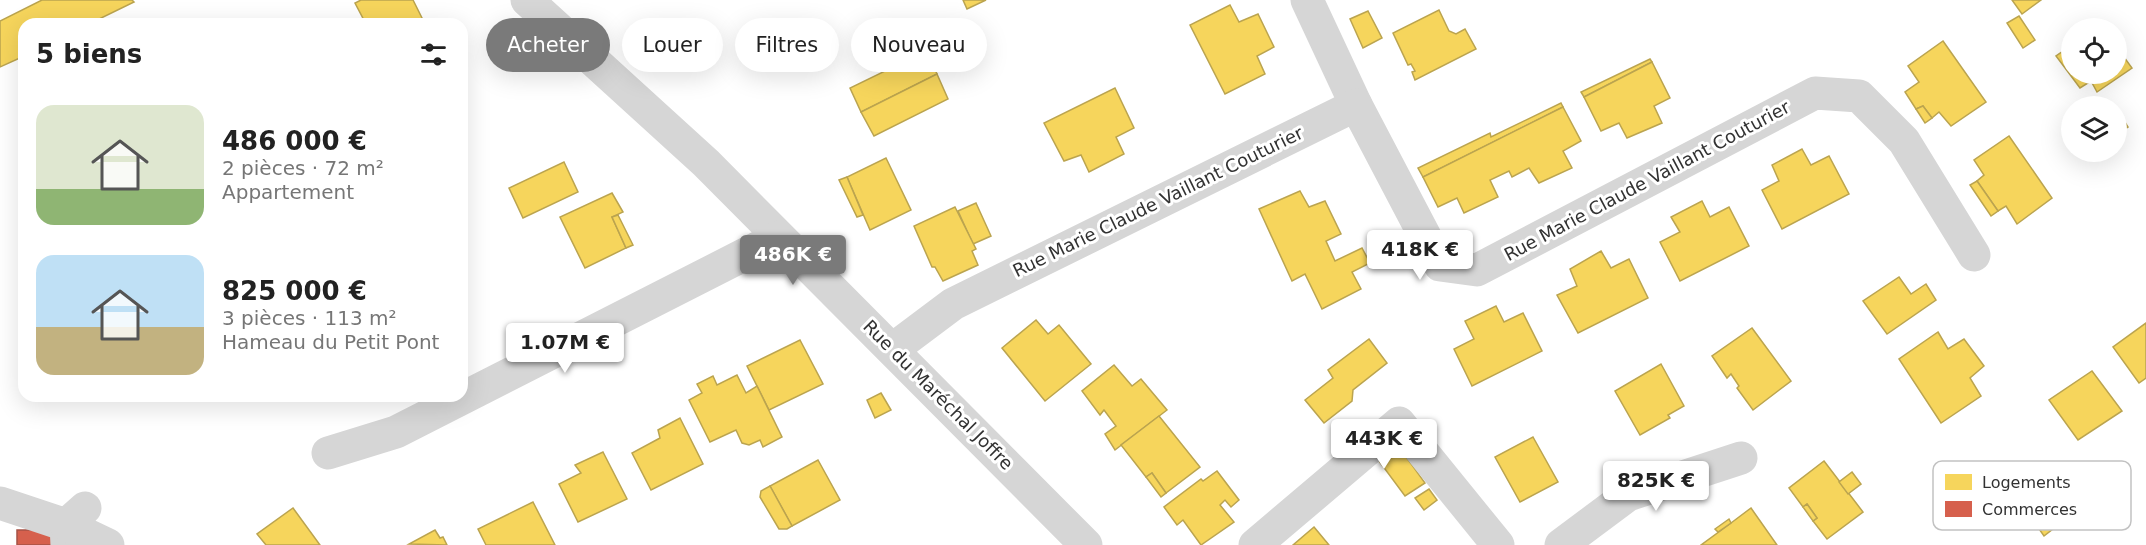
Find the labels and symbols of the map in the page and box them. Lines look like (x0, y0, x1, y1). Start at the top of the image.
street label: Rue Marie Claude Vaillant Couturier (1500, 96, 1794, 265)
street label: Rue Marie Claude Vaillant Couturier (1009, 122, 1307, 281)
pin: 418K € (1371, 230, 1469, 281)
pin: 486K € (744, 235, 842, 286)
street label: Rue du Maréchal Joffre (859, 315, 1018, 474)
pin: 1.07M € (510, 323, 620, 374)
pin: 443K € (1335, 419, 1433, 470)
pin: 825K € (1607, 461, 1705, 512)
legend (1933, 461, 2131, 530)
text: Logements (1982, 473, 2071, 492)
text: Commerces (1982, 500, 2077, 519)

